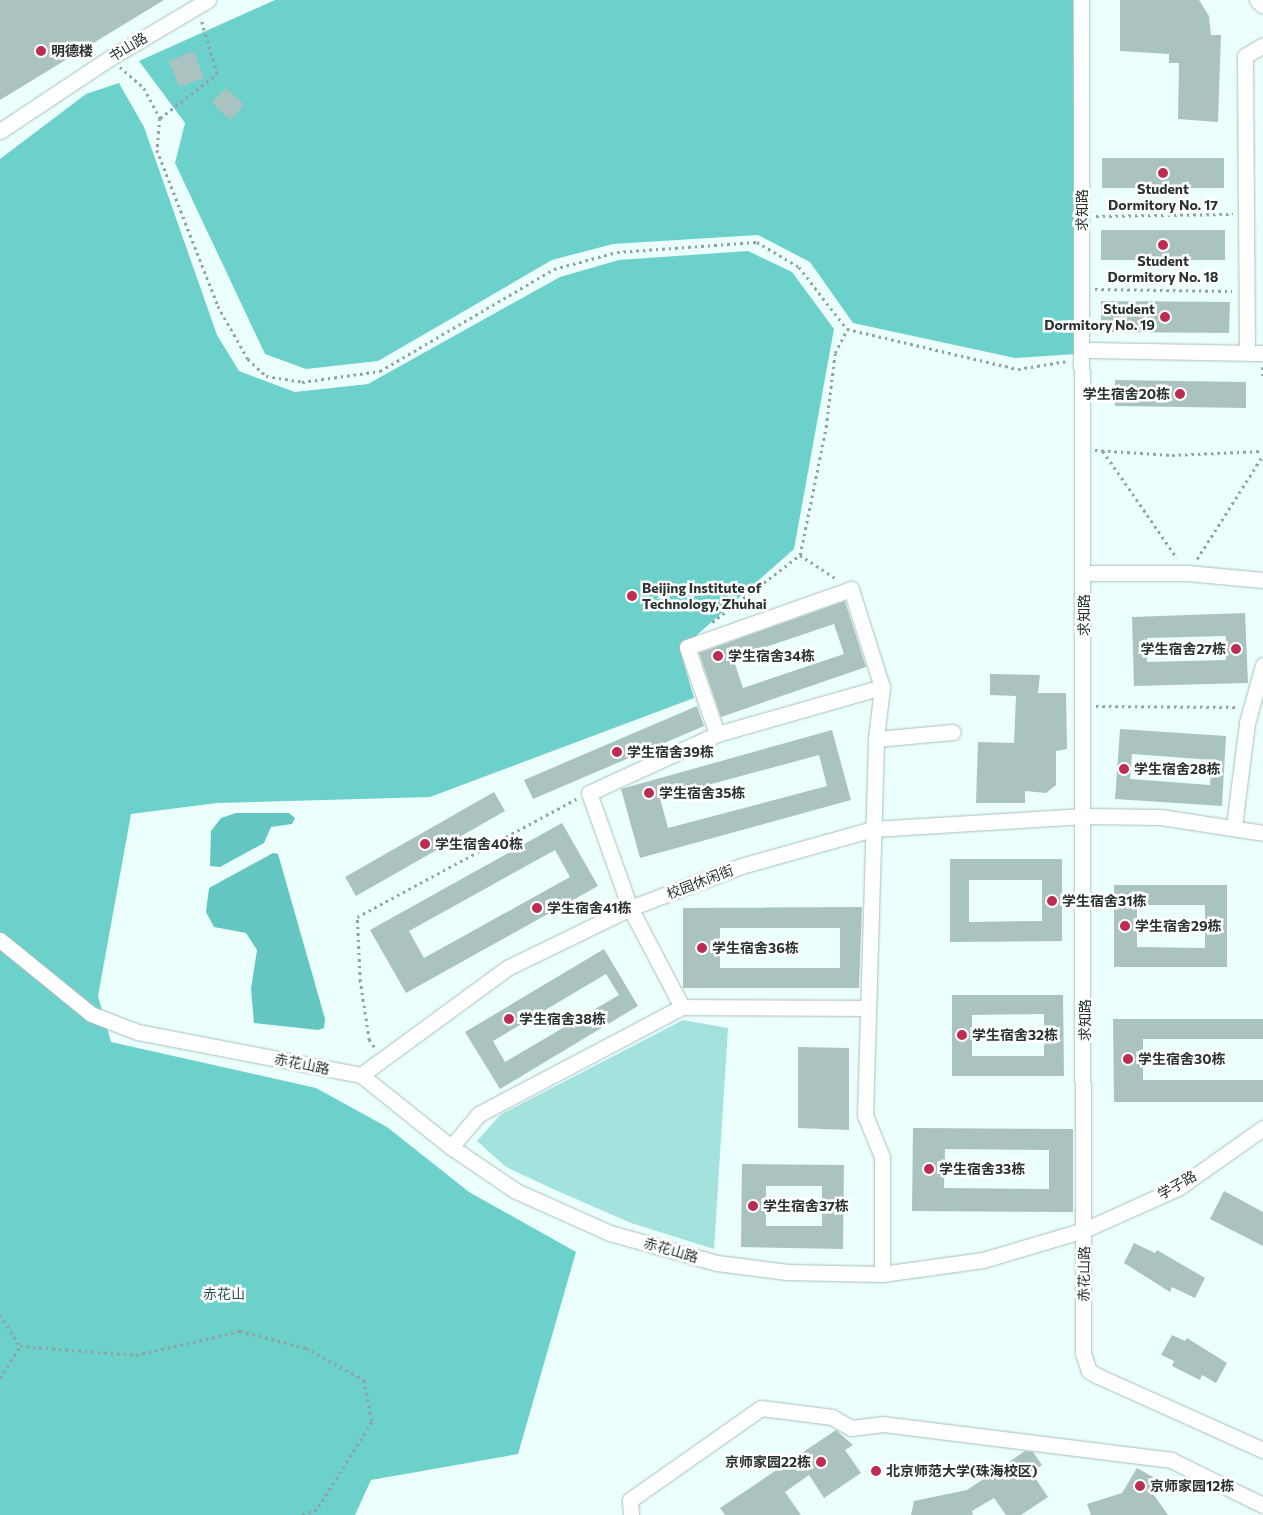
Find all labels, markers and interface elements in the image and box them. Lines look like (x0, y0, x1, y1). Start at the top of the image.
street label: 书山路 (106, 29, 150, 65)
place label: 明德楼 (51, 43, 93, 59)
marker: 明德楼 (35, 45, 47, 57)
marker: Student Dormitory No. 17 (1157, 167, 1169, 179)
place label: Student Dormitory No. 17 (1108, 181, 1218, 213)
street label: 求知路 (1074, 189, 1090, 231)
marker: Student Dormitory No. 18 (1157, 239, 1169, 251)
place label: Student Dormitory No. 18 (1108, 253, 1218, 286)
place label: Student Dormitory No. 19 (1044, 301, 1155, 334)
marker: Student Dormitory No. 19 (1159, 311, 1171, 323)
place label: 学生宿舍20栋 (1083, 386, 1170, 402)
marker: 学生宿舍20栋 (1174, 388, 1186, 400)
place label: Beijing Institute of Technology, Zhuhai (642, 580, 767, 612)
marker: Beijing Institute of Technology, Zhuhai (626, 590, 638, 602)
street label: 求知路 (1076, 594, 1092, 636)
place label: 学生宿舍27栋 (1140, 641, 1226, 657)
marker: 学生宿舍27栋 (1230, 643, 1242, 655)
place label: 学生宿舍34栋 (728, 648, 815, 664)
marker: 学生宿舍34栋 (712, 650, 724, 662)
place label: 学生宿舍39栋 (627, 744, 714, 760)
marker: 学生宿舍39栋 (611, 746, 623, 758)
place label: 学生宿舍28栋 (1134, 761, 1221, 777)
marker: 学生宿舍28栋 (1118, 763, 1130, 775)
place label: 学生宿舍35栋 (659, 785, 745, 801)
marker: 学生宿舍35栋 (643, 787, 655, 799)
place label: 学生宿舍40栋 (435, 836, 523, 852)
marker: 学生宿舍40栋 (419, 838, 431, 850)
street label: 校园休闲街 (664, 862, 736, 902)
place label: 学生宿舍31栋 (1062, 893, 1146, 909)
marker: 学生宿舍31栋 (1046, 895, 1058, 907)
place label: 学生宿舍41栋 (547, 900, 632, 916)
marker: 学生宿舍41栋 (531, 902, 543, 914)
place label: 学生宿舍29栋 (1135, 918, 1222, 934)
marker: 学生宿舍29栋 (1119, 920, 1131, 932)
place label: 学生宿舍36栋 (712, 940, 799, 956)
marker: 学生宿舍36栋 (696, 942, 708, 954)
street label: 求知路 (1077, 999, 1093, 1041)
place label: 学生宿舍38栋 (519, 1011, 606, 1027)
marker: 学生宿舍38栋 (503, 1013, 515, 1025)
place label: 学生宿舍32栋 (972, 1027, 1058, 1043)
marker: 学生宿舍32栋 (956, 1029, 968, 1041)
street label: 赤花山路 (273, 1050, 331, 1078)
place label: 学生宿舍30栋 (1138, 1051, 1225, 1067)
marker: 学生宿舍30栋 (1122, 1053, 1134, 1065)
place label: 学生宿舍33栋 (939, 1161, 1025, 1177)
marker: 学生宿舍33栋 (923, 1163, 935, 1175)
street label: 学子路 (1155, 1167, 1199, 1203)
place label: 学生宿舍37栋 (763, 1198, 849, 1214)
marker: 学生宿舍37栋 (747, 1200, 759, 1212)
street label: 赤花山路 (642, 1234, 700, 1266)
street label: 赤花山路 (1075, 1246, 1093, 1302)
park label: 赤花山 (203, 1286, 245, 1302)
place label: 京师家园22栋 (725, 1454, 811, 1470)
marker: 京师家园22栋 (815, 1456, 827, 1468)
place label: 北京师范大学(珠海校区) (886, 1463, 1038, 1479)
marker: 北京师范大学(珠海校区) (870, 1465, 882, 1477)
place label: 京师家园12栋 (1150, 1478, 1234, 1494)
marker: 京师家园12栋 (1134, 1480, 1146, 1492)

